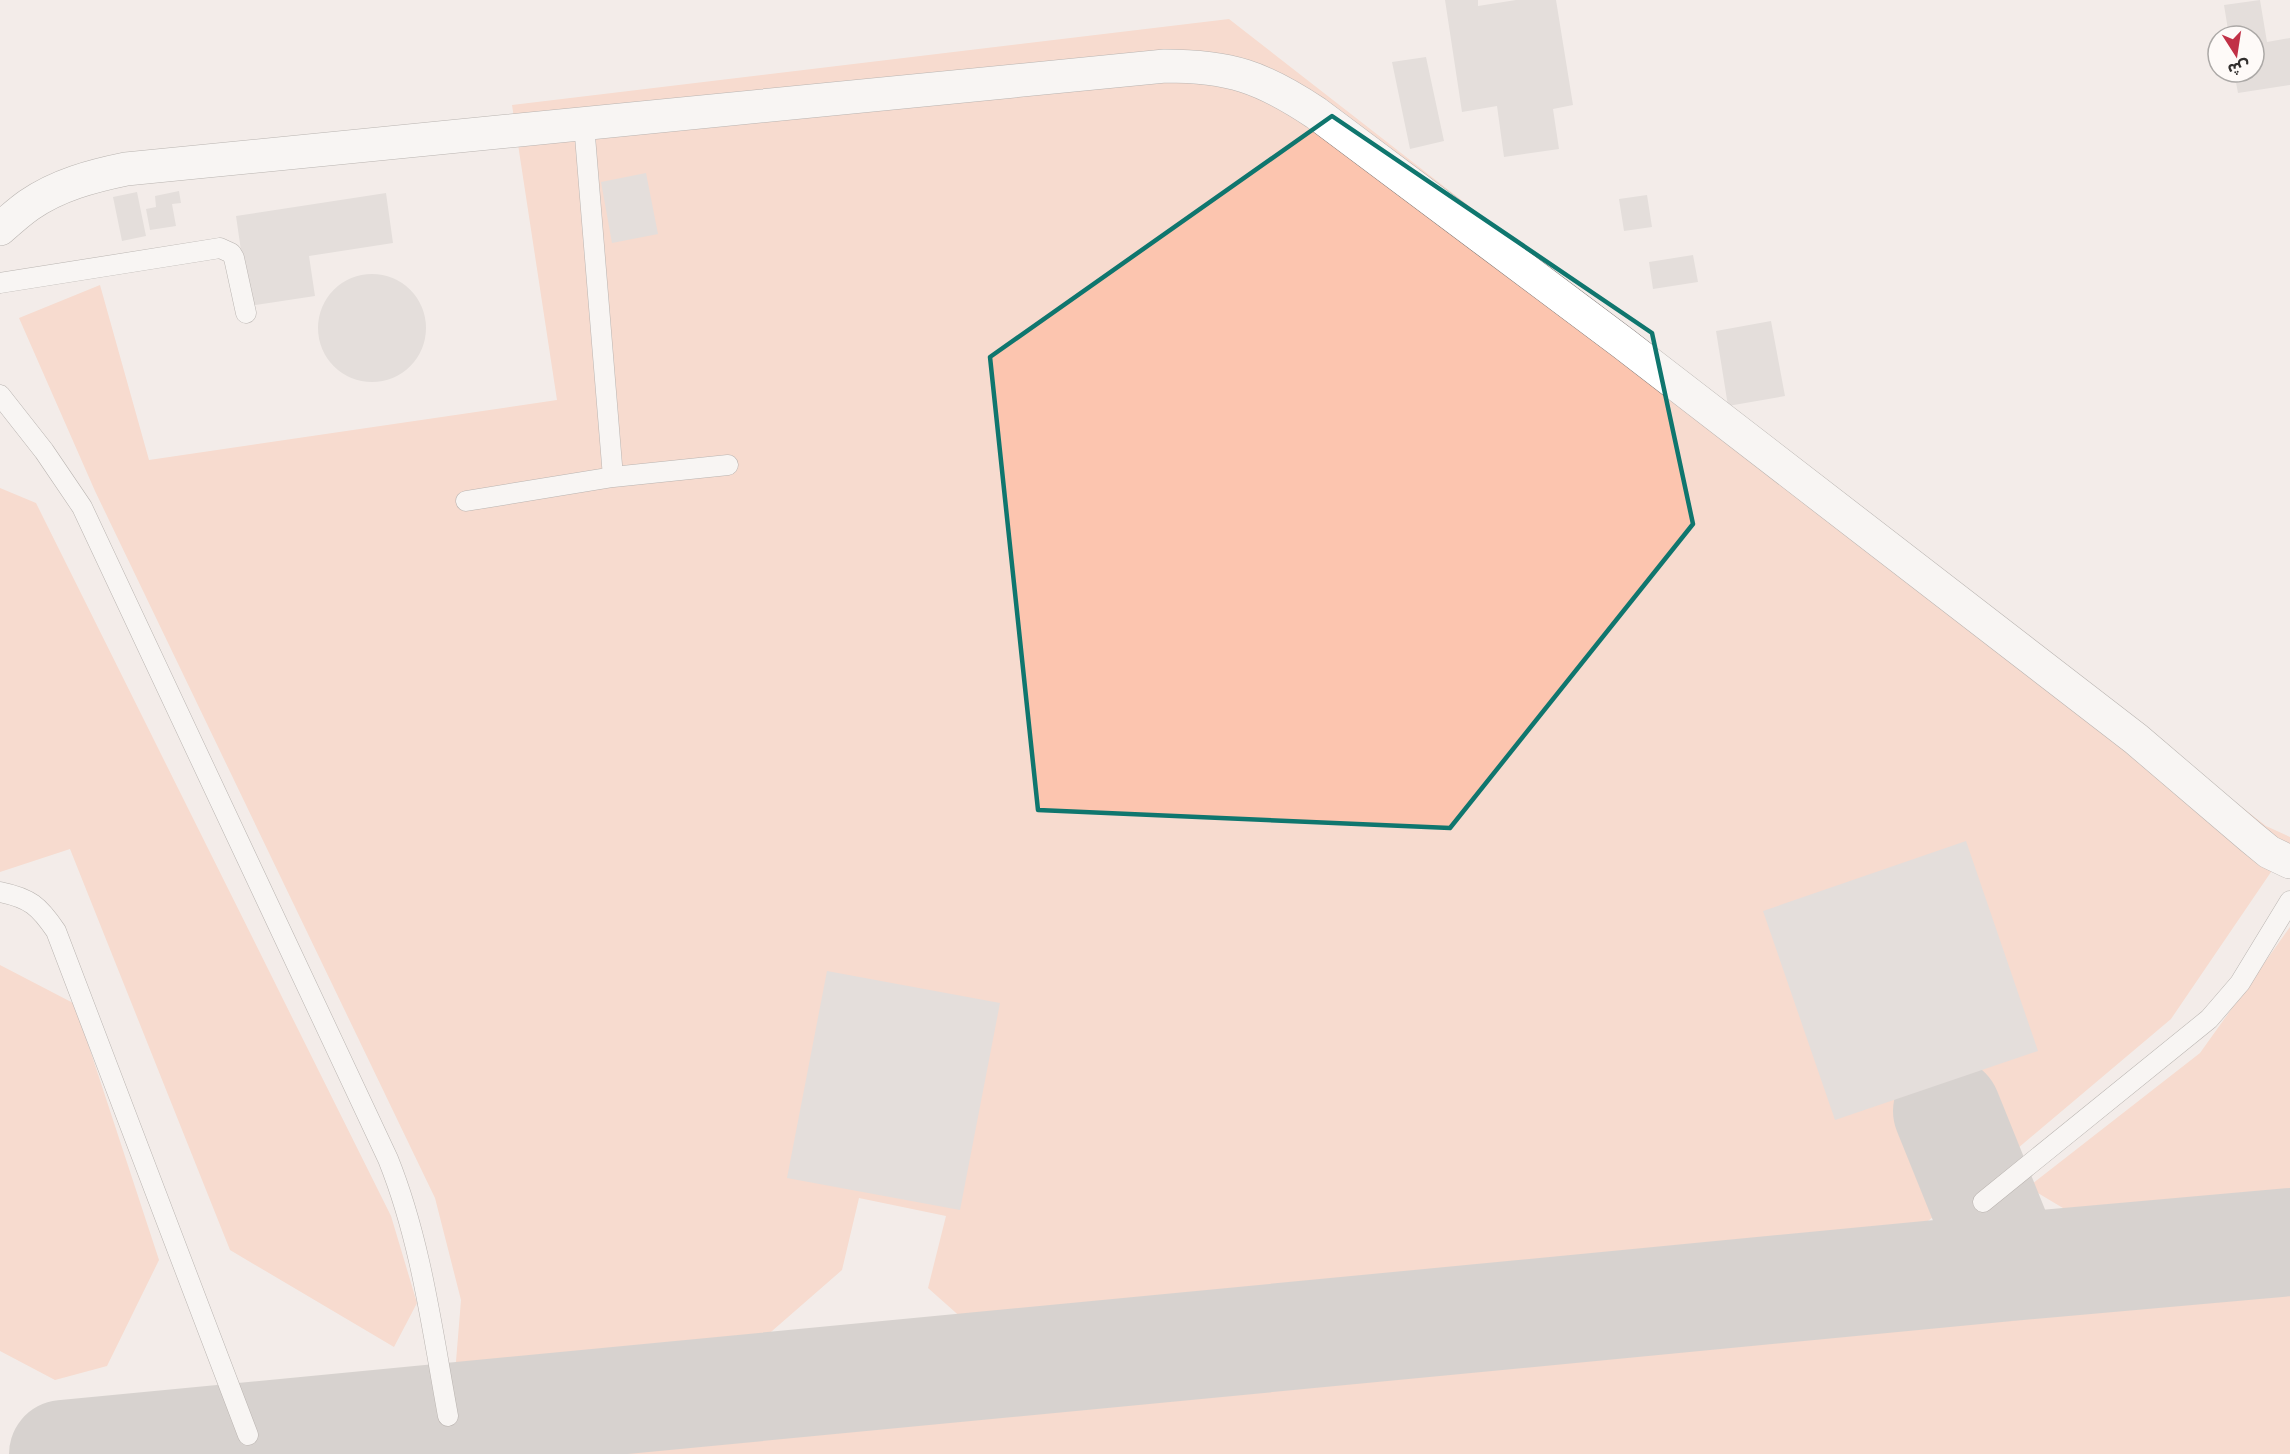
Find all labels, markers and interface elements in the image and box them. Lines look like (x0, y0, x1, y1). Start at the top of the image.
north arrow (2206, 24, 2266, 84)
text: ش (2226, 57, 2252, 81)

